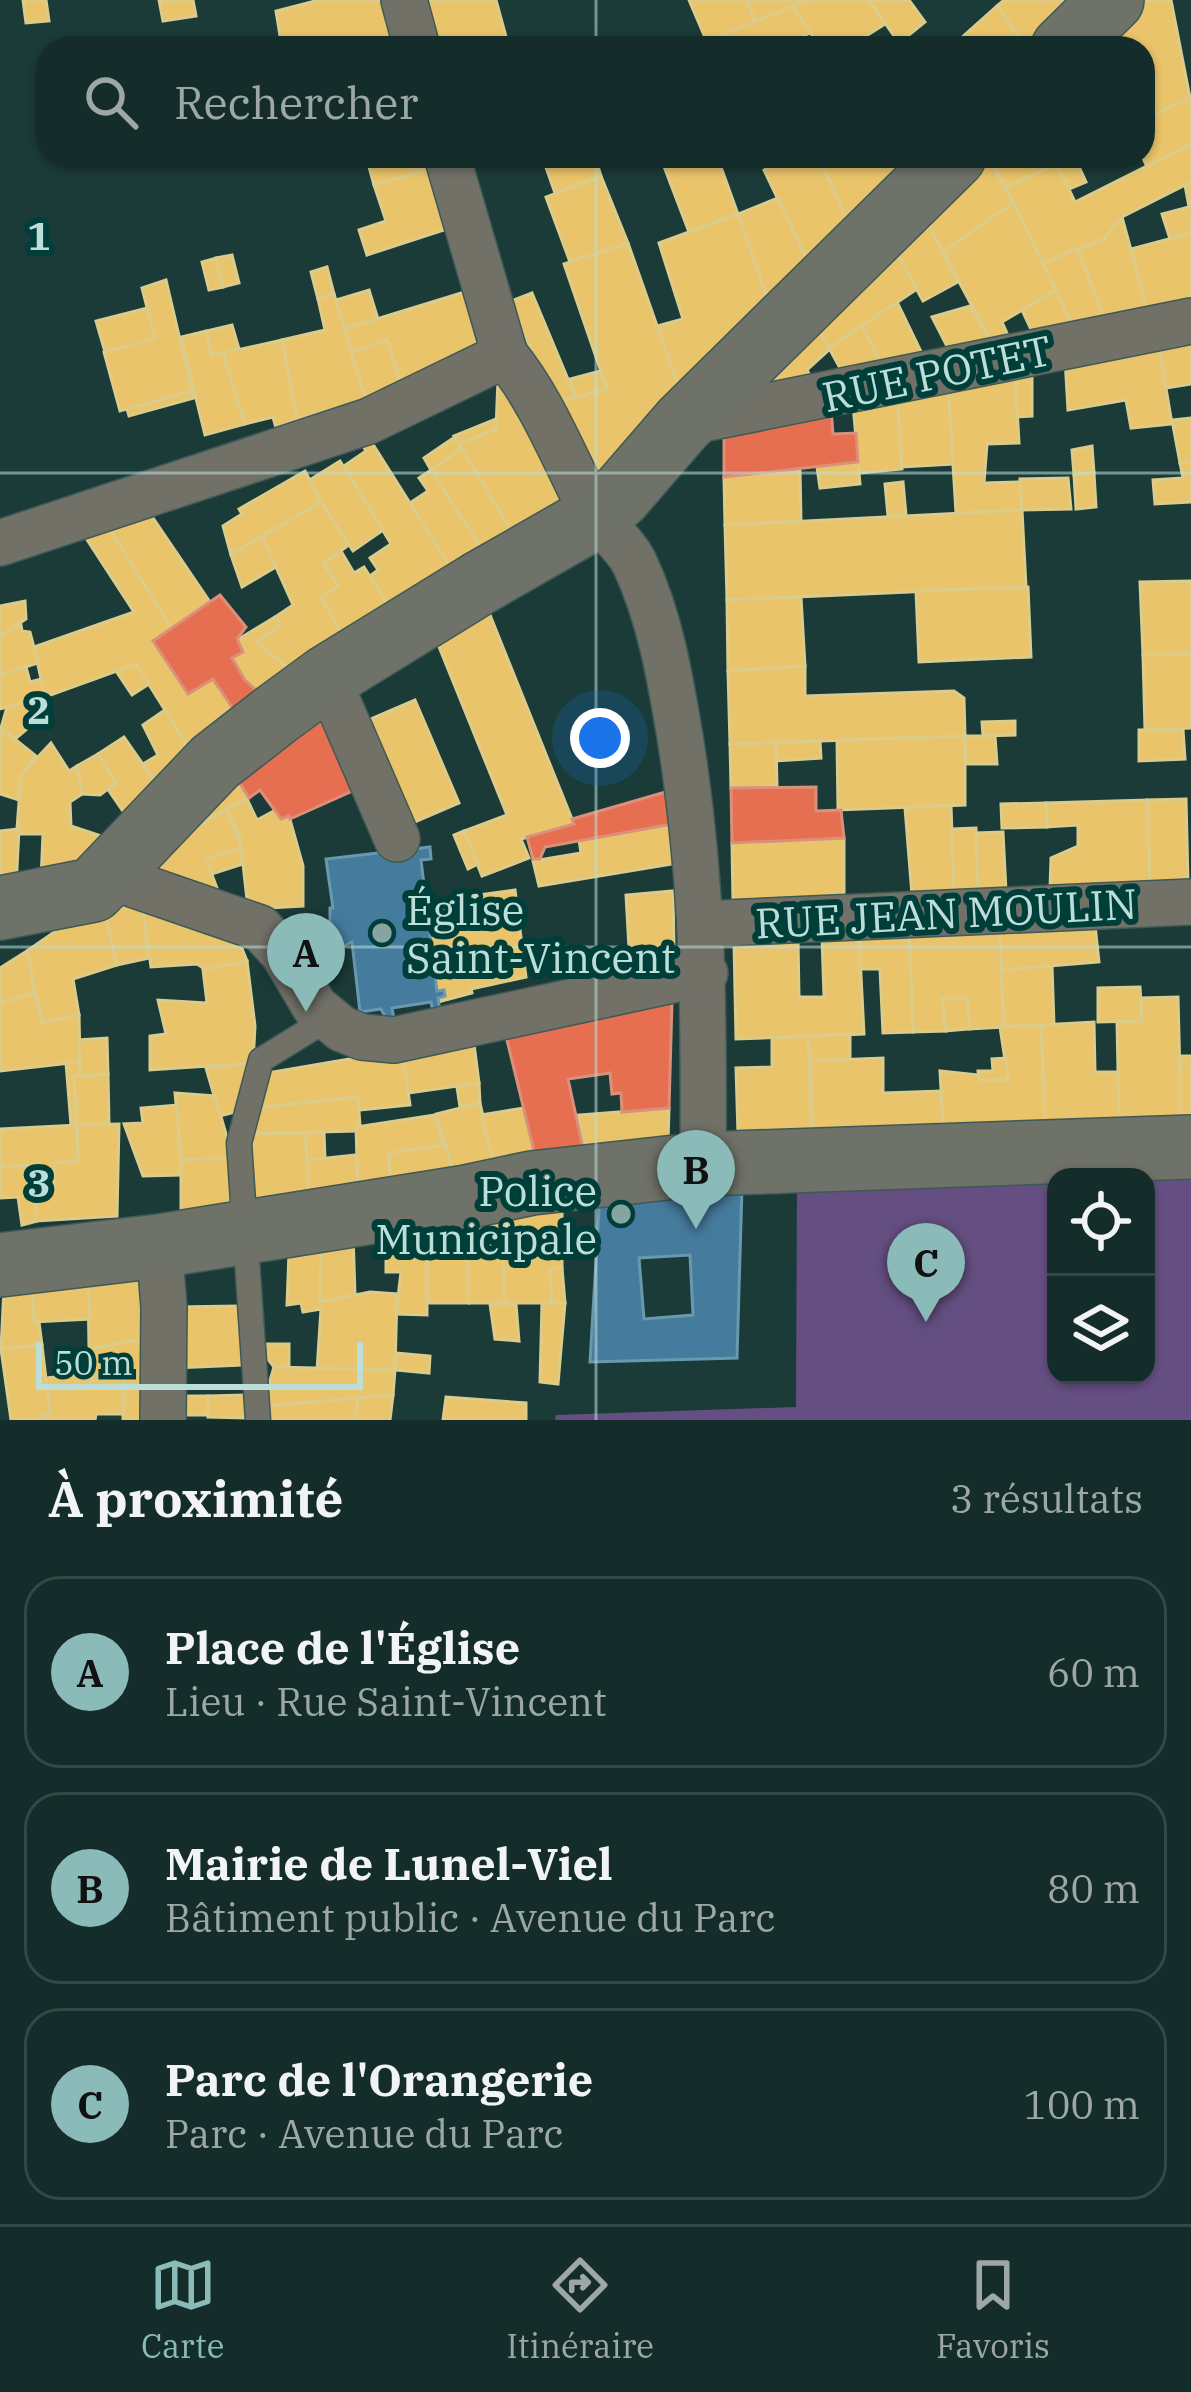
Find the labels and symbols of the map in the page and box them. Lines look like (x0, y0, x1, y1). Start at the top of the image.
text: 1 (27, 210, 51, 261)
street label: RUE POTET (817, 322, 1057, 424)
text: 2 (27, 684, 51, 735)
your location (570, 708, 630, 768)
street label: RUE JEAN MOULIN (754, 876, 1138, 950)
place label: Église Saint-Vincent (406, 882, 676, 985)
pin: A (267, 913, 345, 1012)
marker: Église Saint-Vincent (369, 920, 395, 946)
pin: B (657, 1130, 735, 1229)
text: 3 (27, 1157, 51, 1208)
place label: Police Municipale (375, 1163, 597, 1266)
marker: Police Municipale (608, 1201, 634, 1227)
pin: C (887, 1223, 965, 1322)
scale bar (36, 1336, 363, 1389)

